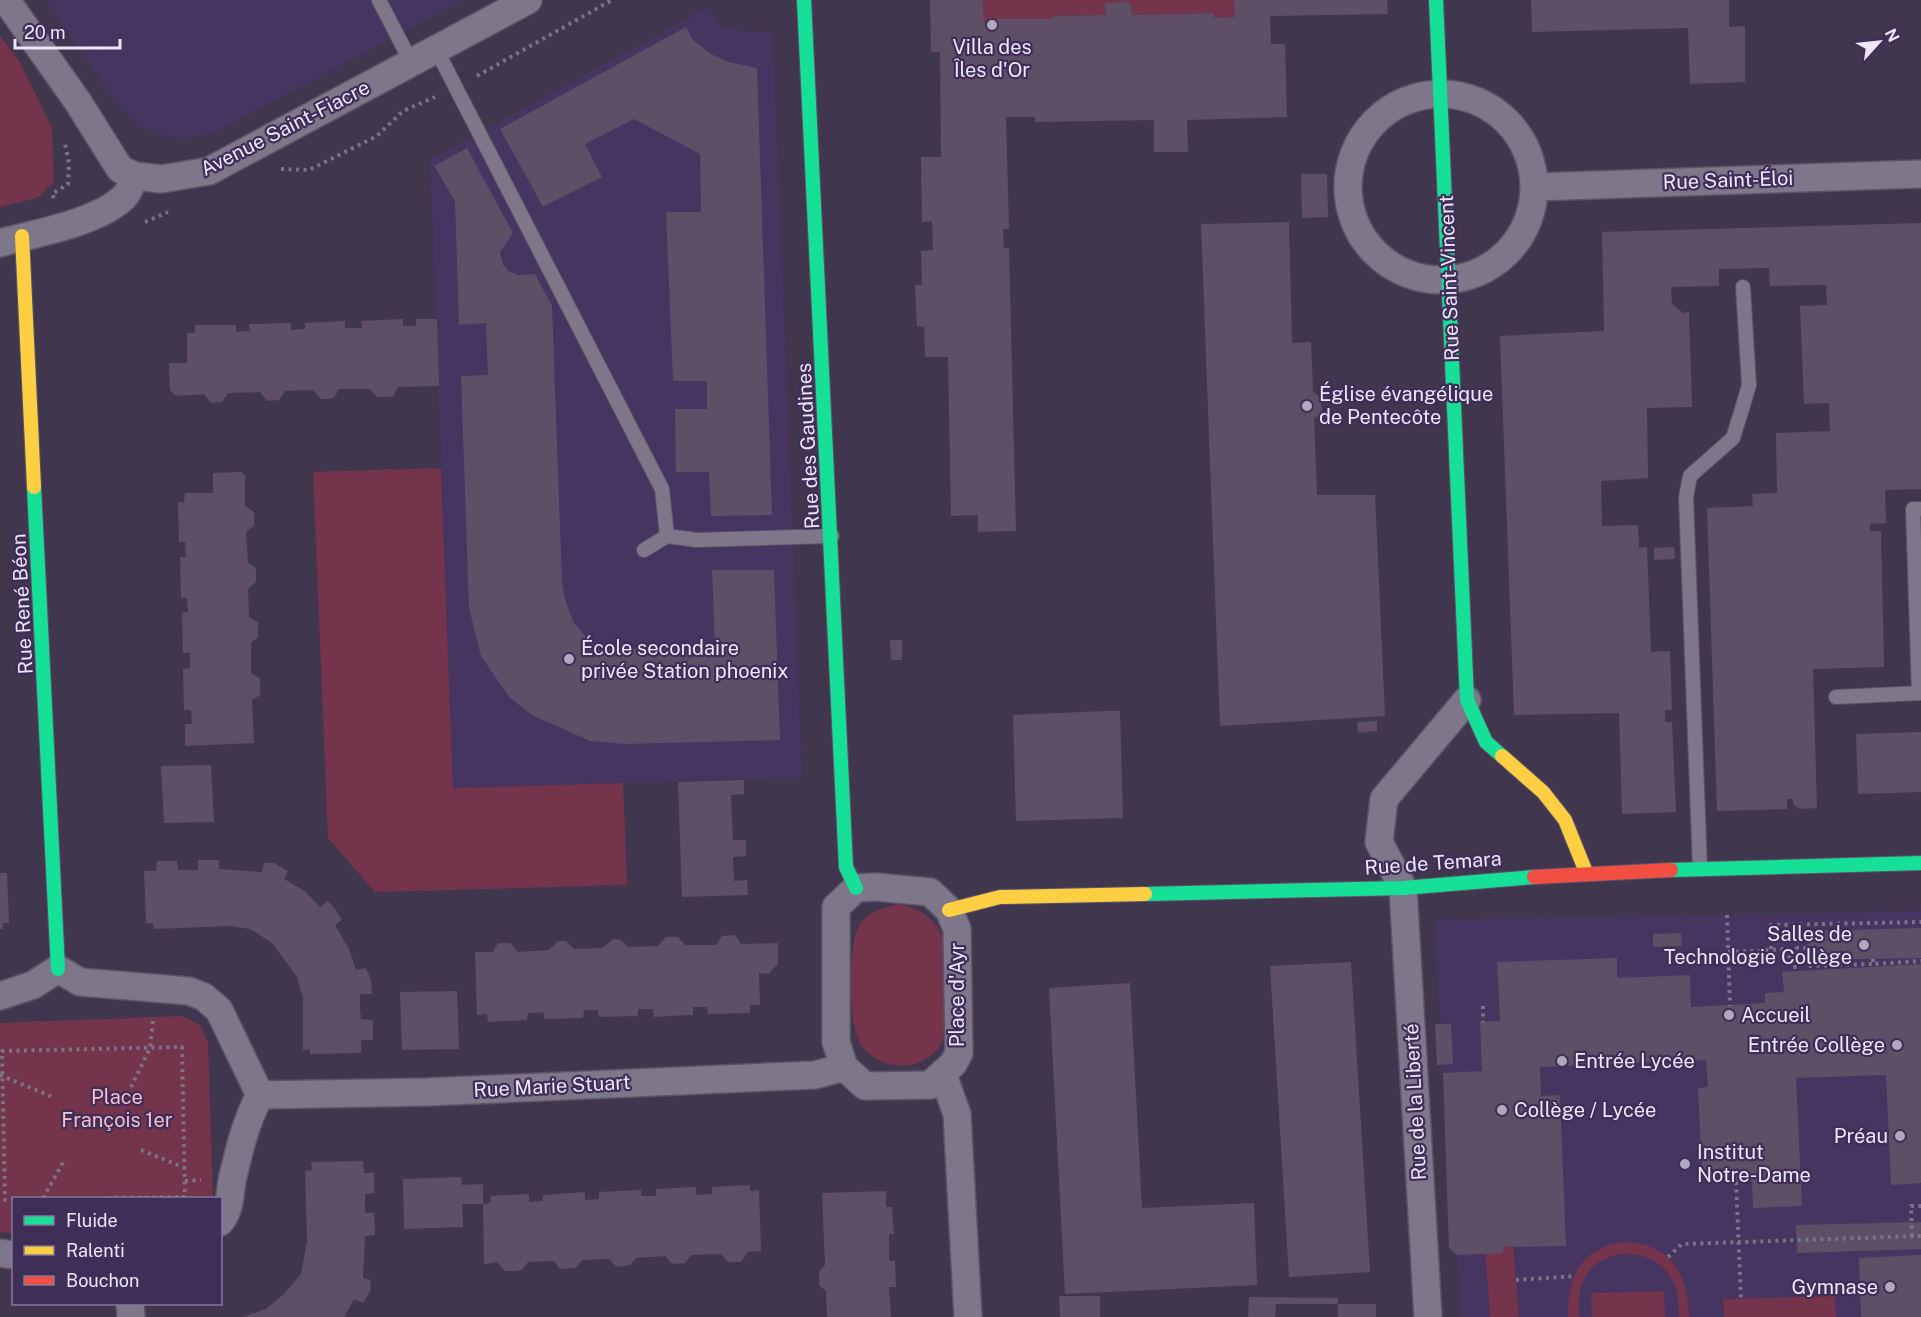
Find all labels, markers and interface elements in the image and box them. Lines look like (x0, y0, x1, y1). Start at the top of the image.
scale bar (15, 12, 120, 50)
north arrow (1849, 12, 1909, 72)
marker: Villa des Îles d'Or (985, 18, 999, 32)
text: 20 m (24, 22, 66, 43)
text: N (1881, 26, 1903, 45)
place label: Villa des Îles d'Or (952, 35, 1032, 82)
street label: Avenue Saint-Fiacre (196, 75, 374, 181)
street label: Rue Saint-Éloi (1662, 165, 1794, 194)
street label: Rue Saint-Vincent (1434, 195, 1464, 361)
street label: Rue des Gaudines (792, 362, 824, 530)
place label: Église évangélique de Pentecôte (1319, 381, 1493, 429)
marker: Église évangélique de Pentecôte (1300, 399, 1314, 413)
street label: Rue René Béon (6, 533, 38, 675)
place label: École secondaire privée Station phoenix (581, 635, 789, 683)
marker: École secondaire privée Station phoenix (562, 652, 576, 666)
street label: Rue de Temara (1364, 846, 1502, 880)
place label: Salles de Technologie Collège (1664, 922, 1852, 969)
marker: Salles de Technologie Collège (1857, 938, 1871, 952)
street label: Place d'Ayr (945, 943, 969, 1047)
place label: Accueil (1741, 1003, 1811, 1027)
marker: Accueil (1722, 1008, 1736, 1022)
street label: Rue de la Liberté (1399, 1023, 1431, 1181)
place label: Entrée Collège (1748, 1033, 1885, 1057)
marker: Entrée Collège (1890, 1038, 1904, 1052)
place label: Entrée Lycée (1574, 1049, 1695, 1073)
marker: Entrée Lycée (1555, 1054, 1569, 1068)
street label: Rue Marie Stuart (473, 1070, 631, 1102)
park label: Place François 1er (61, 1085, 173, 1132)
place label: Collège / Lycée (1514, 1098, 1656, 1122)
marker: Collège / Lycée (1495, 1103, 1509, 1117)
place label: Préau (1834, 1124, 1888, 1148)
marker: Préau (1893, 1129, 1907, 1143)
place label: Institut Notre-Dame (1697, 1140, 1811, 1187)
marker: Institut Notre-Dame (1678, 1157, 1692, 1171)
legend (12, 1197, 222, 1305)
text: Fluide (66, 1210, 118, 1231)
text: Ralenti (66, 1240, 125, 1261)
text: Bouchon (66, 1270, 139, 1291)
place label: Gymnase (1791, 1275, 1878, 1299)
marker: Gymnase (1883, 1280, 1897, 1294)

